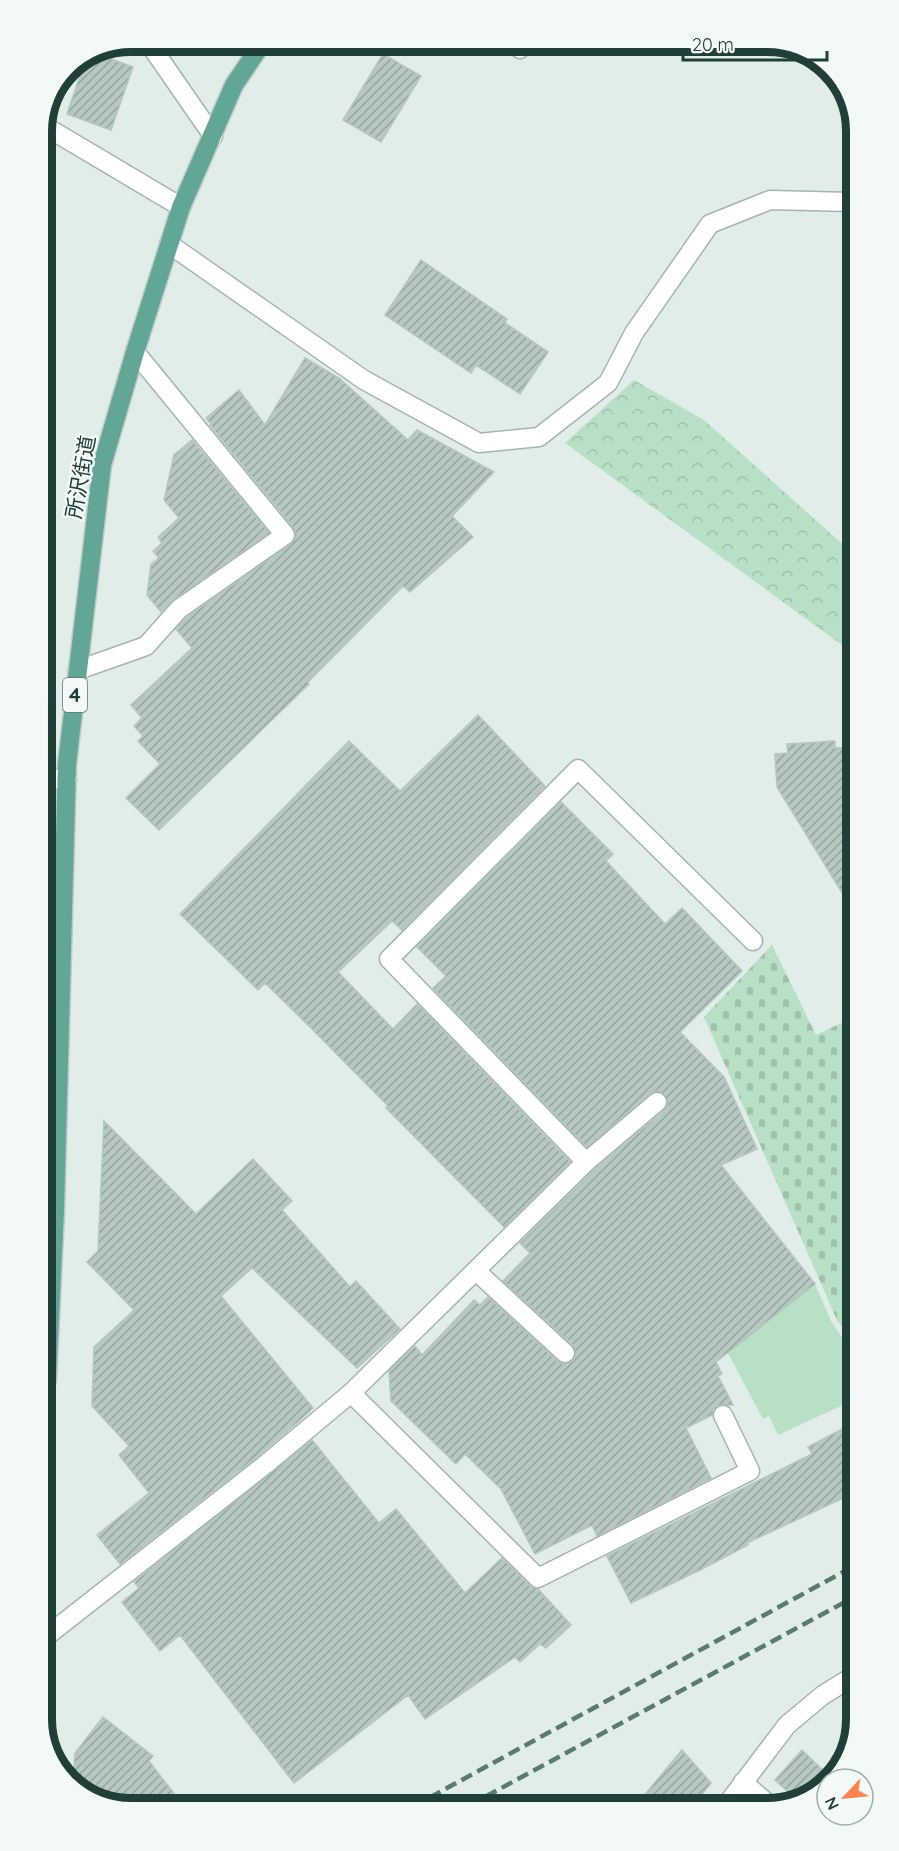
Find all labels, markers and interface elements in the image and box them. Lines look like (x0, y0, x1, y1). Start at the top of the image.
scale bar (683, 24, 827, 62)
text: 20 m (692, 33, 734, 56)
street label: 所沢街道 (60, 433, 100, 520)
road number: 4 (63, 678, 87, 712)
north arrow (815, 1767, 875, 1827)
text: N (820, 1794, 843, 1813)

